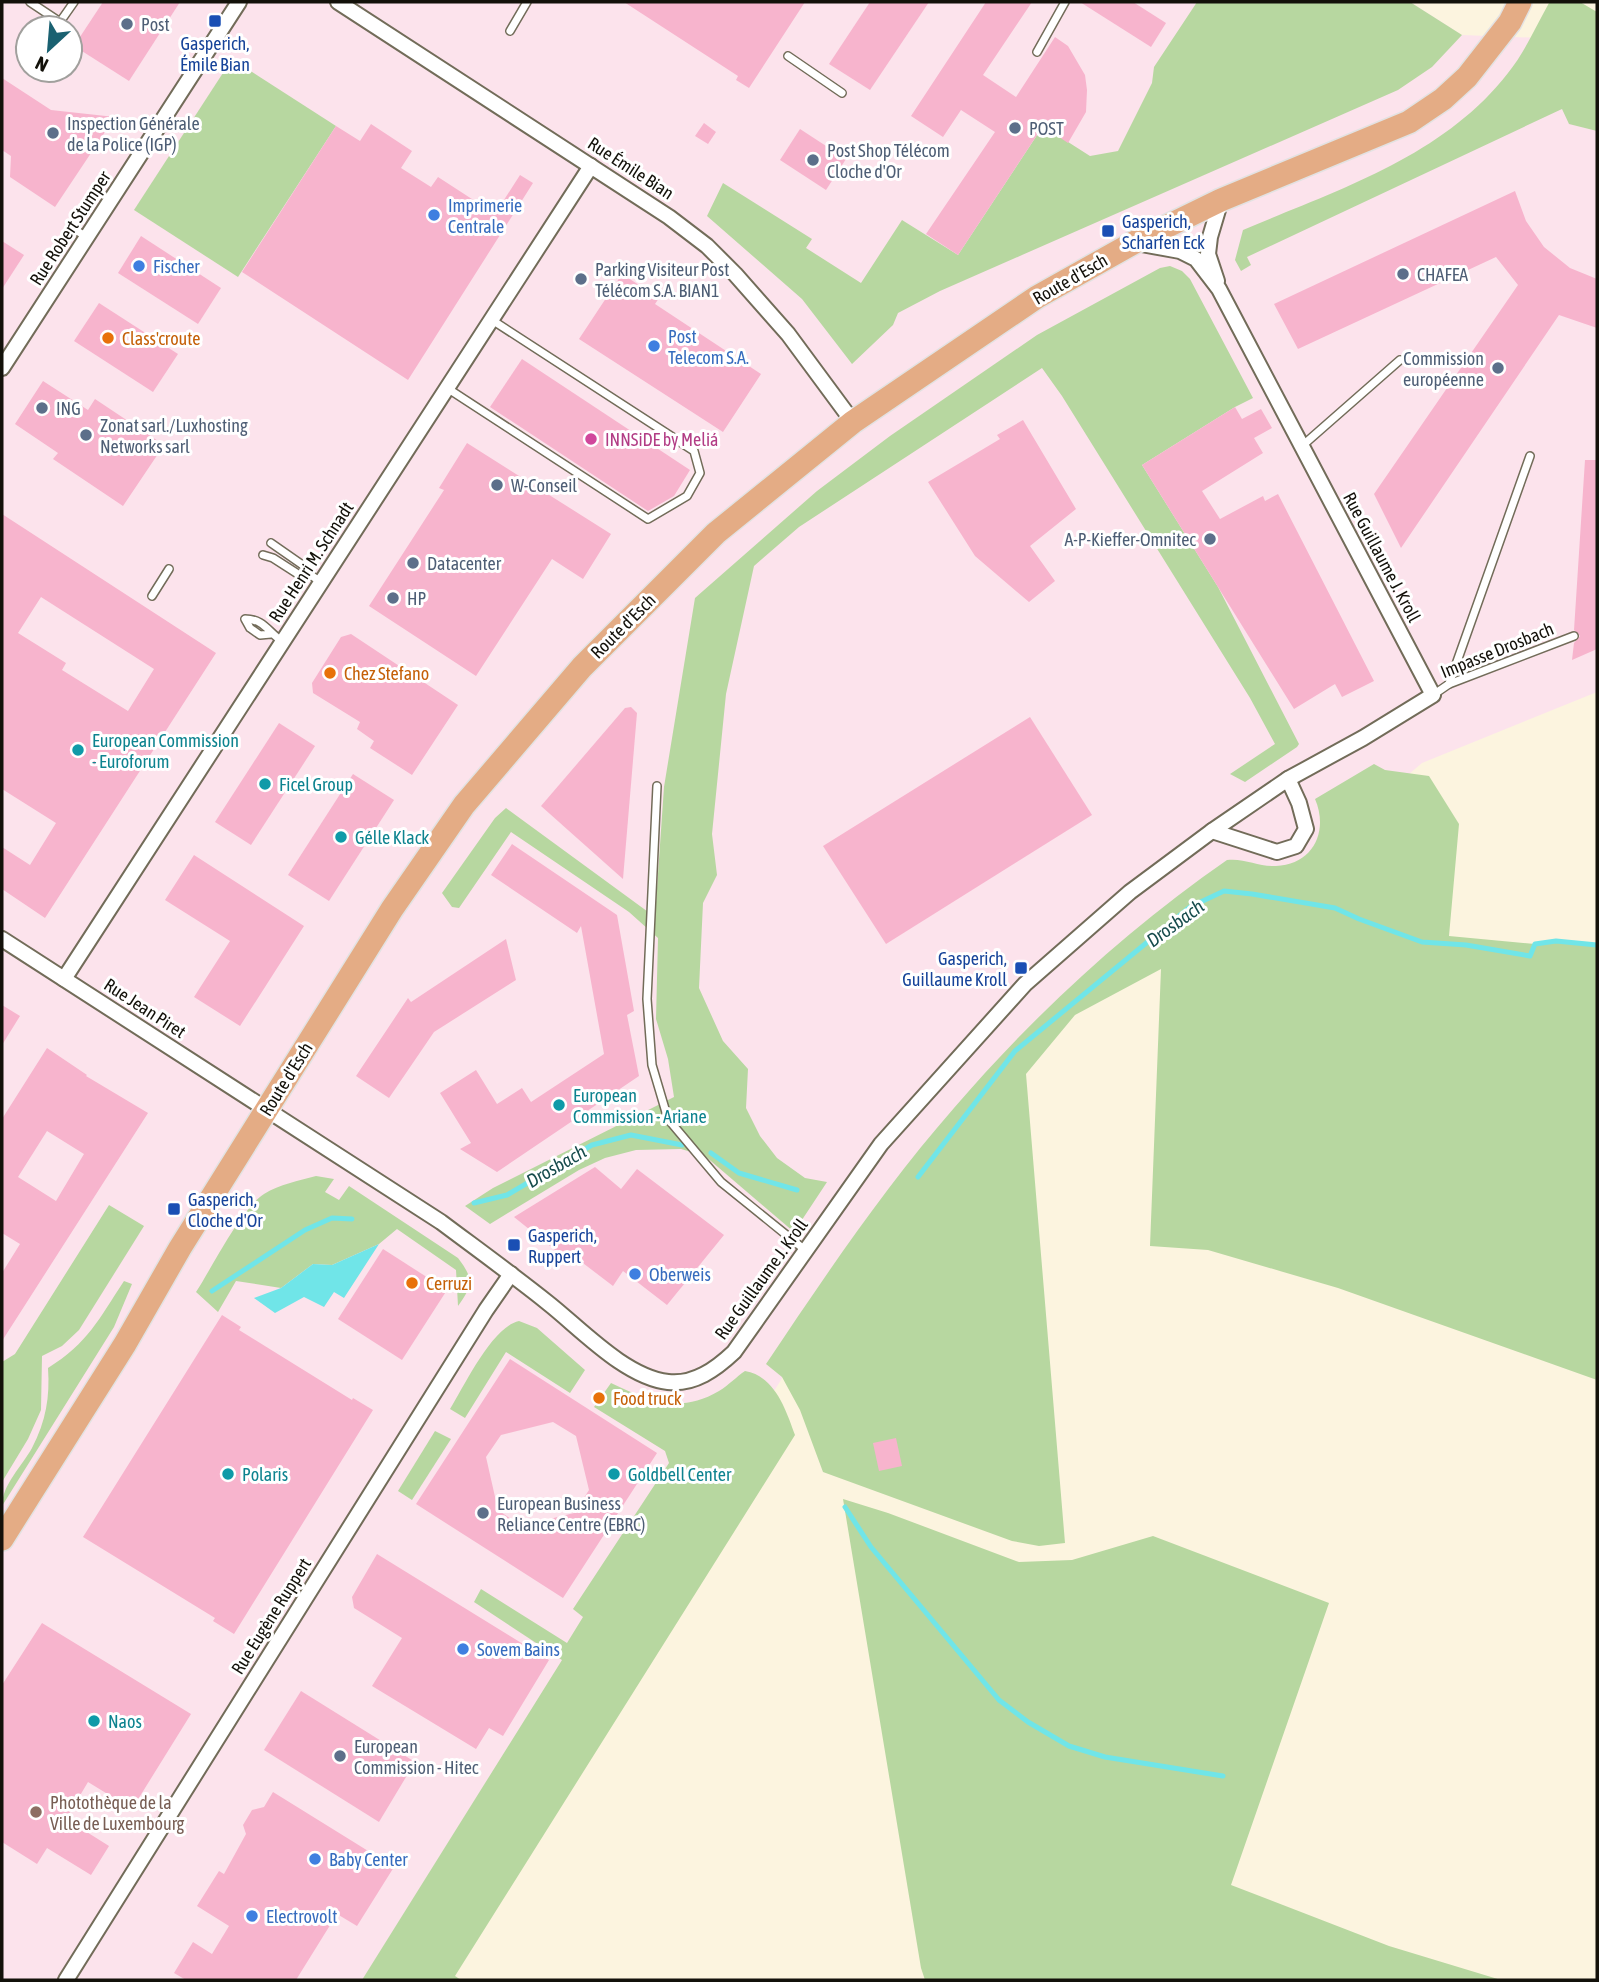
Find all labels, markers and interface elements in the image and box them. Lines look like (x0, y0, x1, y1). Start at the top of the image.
marker: Gasperich, Émile Bian (207, 13, 223, 29)
north arrow (14, 14, 84, 84)
place label: Post (141, 14, 170, 35)
marker: Post (119, 16, 135, 32)
place label: Gasperich, Émile Bian (180, 33, 250, 75)
text: N (32, 52, 51, 77)
place label: Inspection Générale de la Police (IGP) (67, 113, 200, 155)
place label: POST (1029, 118, 1064, 139)
marker: POST (1007, 120, 1023, 136)
marker: Inspection Générale de la Police (IGP) (45, 125, 61, 141)
street label: Rue Émile Bian (584, 132, 678, 204)
place label: Post Shop Télécom Cloche d'Or (827, 140, 950, 182)
marker: Post Shop Télécom Cloche d'Or (805, 152, 821, 168)
street label: Rue Robert Stumper (25, 166, 115, 289)
place label: Imprimerie Centrale (448, 195, 522, 237)
marker: Imprimerie Centrale (426, 207, 442, 223)
place label: Gasperich, Scharfen Eck (1122, 211, 1205, 253)
marker: Gasperich, Scharfen Eck (1100, 223, 1116, 239)
street label: Route d'Esch (1029, 249, 1111, 309)
place label: Fischer (153, 256, 200, 277)
marker: Fischer (131, 258, 147, 274)
place label: Parking Visiteur Post Télécom S.A. BIAN1 (595, 259, 729, 301)
place label: CHAFEA (1417, 264, 1468, 285)
marker: CHAFEA (1395, 266, 1411, 282)
marker: Parking Visiteur Post Télécom S.A. BIAN1 (573, 271, 589, 287)
place label: Post Telecom S.A. (668, 326, 749, 368)
place label: Class'croute (122, 328, 200, 349)
marker: Class'croute (100, 330, 116, 346)
marker: Post Telecom S.A. (646, 338, 662, 354)
place label: Commission européenne (1403, 348, 1484, 390)
marker: Commission européenne (1490, 360, 1506, 376)
place label: ING (56, 398, 81, 419)
marker: ING (34, 400, 50, 416)
place label: Zonat sarl./Luxhosting Networks sarl (100, 415, 248, 457)
marker: Zonat sarl./Luxhosting Networks sarl (78, 427, 94, 443)
place label: INNSiDE by Meliá (605, 429, 719, 450)
marker: INNSiDE by Meliá (583, 431, 599, 447)
place label: W-Conseil (511, 475, 577, 496)
marker: W-Conseil (489, 477, 505, 493)
street label: Rue Guillaume J. Kroll (1339, 488, 1425, 626)
street label: Rue Henri M. Schnadt (264, 498, 358, 626)
place label: A-P-Kieffer-Omnitec (1064, 529, 1196, 550)
marker: A-P-Kieffer-Omnitec (1202, 531, 1218, 547)
place label: Datacenter (427, 553, 502, 574)
marker: Datacenter (405, 555, 421, 571)
place label: HP (407, 588, 426, 609)
street label: Route d'Esch (586, 589, 660, 663)
marker: HP (385, 590, 401, 606)
street label: Impasse Drosbach (1437, 618, 1557, 682)
place label: Chez Stefano (344, 663, 429, 684)
marker: Chez Stefano (322, 665, 338, 681)
place label: European Commission - Euroforum (92, 730, 239, 772)
marker: European Commission - Euroforum (70, 742, 86, 758)
place label: Ficel Group (279, 774, 353, 795)
marker: Ficel Group (257, 776, 273, 792)
place label: Gélle Klack (355, 827, 429, 848)
marker: Gélle Klack (333, 829, 349, 845)
water label: Drosbach (1142, 895, 1208, 951)
place label: Gasperich, Guillaume Kroll (902, 948, 1007, 990)
marker: Gasperich, Guillaume Kroll (1013, 960, 1029, 976)
street label: Rue Jean Piret (100, 974, 190, 1042)
street label: Route d'Esch (255, 1038, 317, 1120)
place label: European Commission - Ariane (573, 1085, 707, 1127)
marker: European Commission - Ariane (551, 1097, 567, 1113)
water label: Drosbach (522, 1140, 590, 1192)
place label: Gasperich, Cloche d'Or (188, 1189, 263, 1231)
marker: Gasperich, Cloche d'Or (166, 1201, 182, 1217)
street label: Rue Guillaume J. Kroll (710, 1214, 812, 1343)
place label: Gasperich, Ruppert (528, 1225, 597, 1267)
marker: Gasperich, Ruppert (506, 1237, 522, 1253)
place label: Oberweis (649, 1264, 711, 1285)
marker: Oberweis (627, 1266, 643, 1282)
place label: Cerruzi (426, 1273, 472, 1294)
marker: Cerruzi (404, 1275, 420, 1291)
place label: Food truck (613, 1388, 682, 1409)
marker: Food truck (591, 1390, 607, 1406)
place label: Polaris (242, 1464, 288, 1485)
place label: Goldbell Center (628, 1464, 732, 1485)
marker: Polaris (220, 1466, 236, 1482)
marker: Goldbell Center (606, 1466, 622, 1482)
place label: European Business Reliance Centre (EBRC) (497, 1493, 645, 1535)
marker: European Business Reliance Centre (EBRC) (475, 1505, 491, 1521)
street label: Rue Eugène Ruppert (227, 1554, 315, 1678)
place label: Sovem Bains (477, 1639, 560, 1660)
marker: Sovem Bains (455, 1641, 471, 1657)
place label: Naos (108, 1711, 142, 1732)
marker: Naos (86, 1713, 102, 1729)
place label: European Commission - Hitec (354, 1736, 479, 1778)
marker: European Commission - Hitec (332, 1748, 348, 1764)
place label: Photothèque de la Ville de Luxembourg (50, 1792, 184, 1834)
marker: Photothèque de la Ville de Luxembourg (28, 1804, 44, 1820)
place label: Baby Center (329, 1849, 408, 1870)
marker: Baby Center (307, 1851, 323, 1867)
place label: Electrovolt (266, 1906, 337, 1927)
marker: Electrovolt (244, 1908, 260, 1924)

